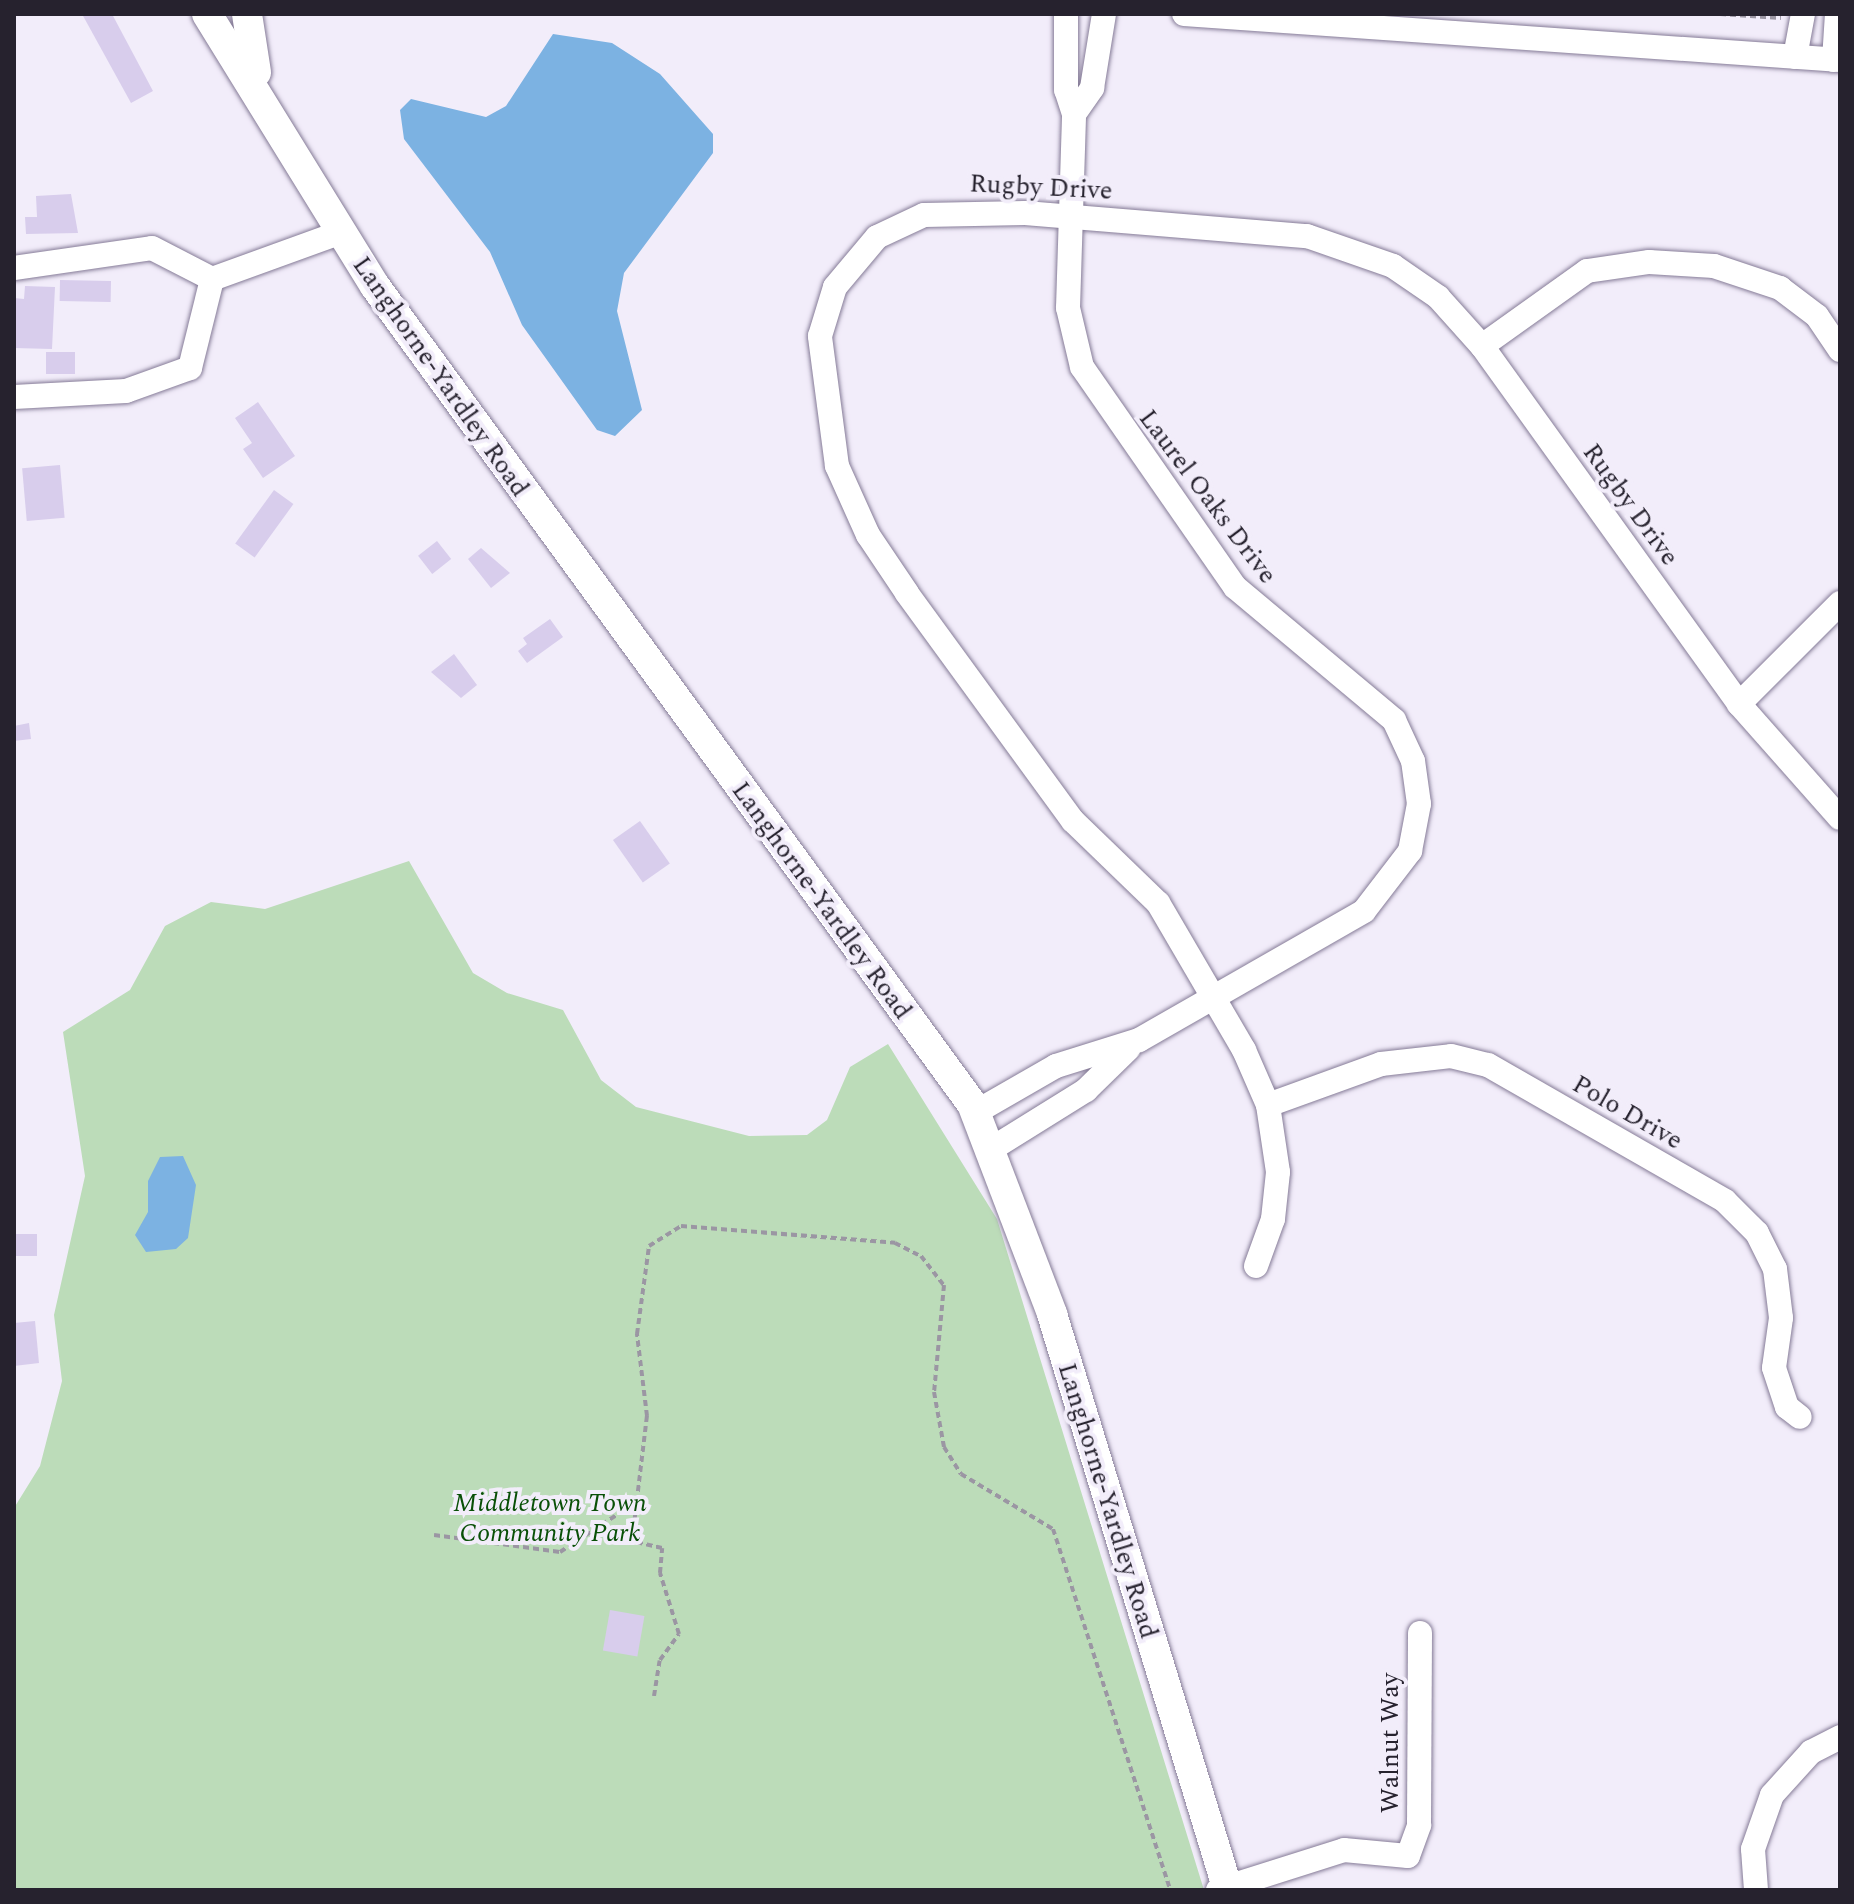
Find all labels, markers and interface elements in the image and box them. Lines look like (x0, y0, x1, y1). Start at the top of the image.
street label: Rugby Drive (969, 169, 1113, 207)
street label: Langhorne-Yardley Road (345, 251, 535, 503)
street label: Laurel Oaks Drive (1131, 404, 1283, 590)
street label: Rugby Drive (1575, 438, 1685, 572)
street label: Langhorne-Yardley Road (724, 776, 918, 1026)
street label: Polo Drive (1566, 1069, 1688, 1157)
street label: Langhorne-Yardley Road (1050, 1360, 1164, 1642)
park label: Middletown Town Community Park (453, 1488, 647, 1550)
street label: Walnut Way (1375, 1673, 1407, 1813)

